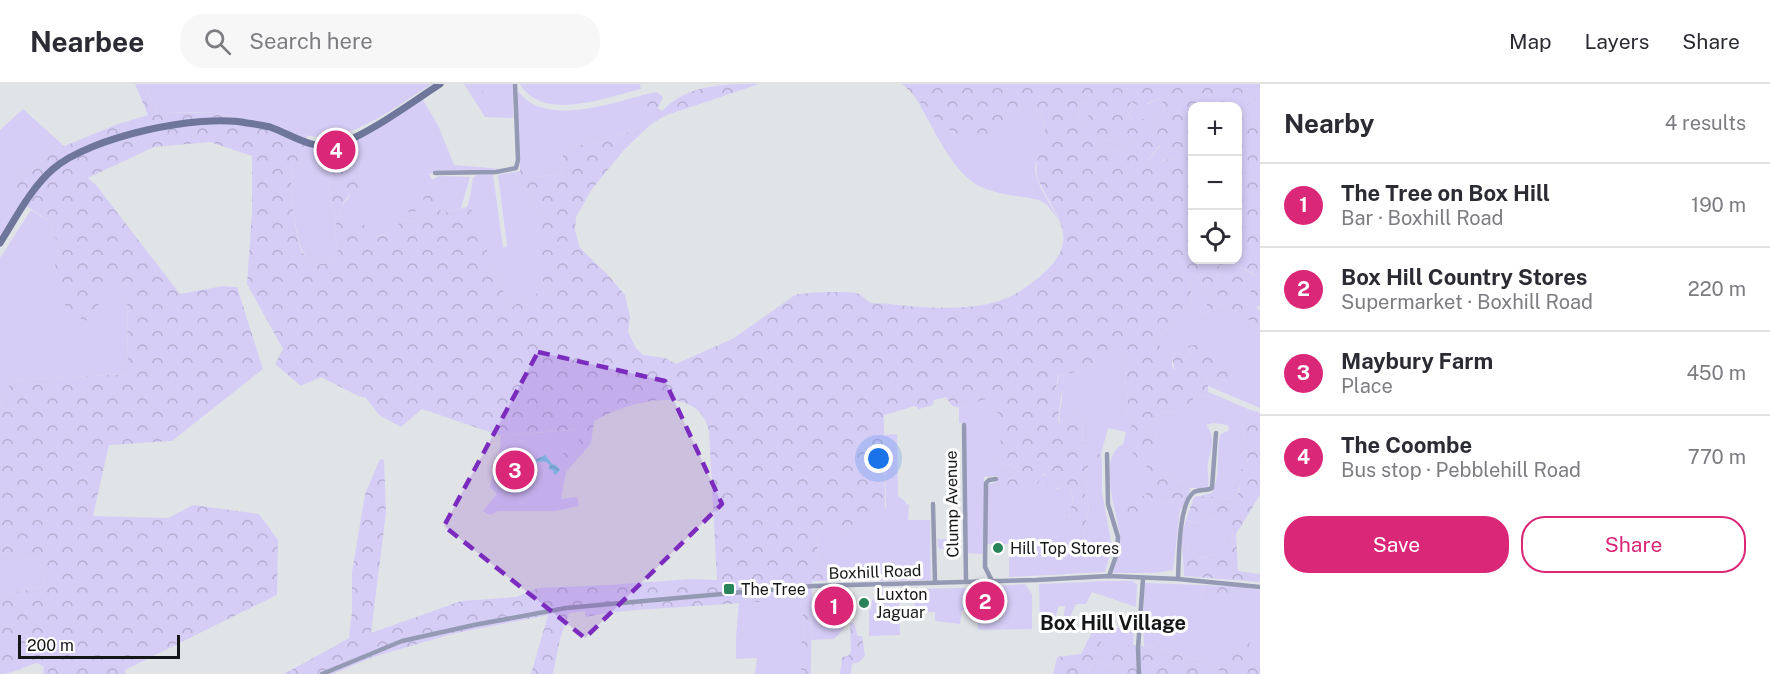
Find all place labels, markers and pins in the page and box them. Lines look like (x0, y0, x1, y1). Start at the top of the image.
pin: 4 (316, 128, 356, 172)
pin: 3 (496, 448, 534, 492)
place label: Hill Top Stores (1010, 539, 1119, 558)
marker: Hill Top Stores (991, 541, 1005, 555)
pin: 2 (966, 578, 1004, 624)
place label: The Tree (741, 580, 806, 599)
marker: The Tree (722, 582, 736, 596)
pin: 1 (814, 584, 854, 628)
place label: Luxton Jaguar (876, 585, 928, 622)
marker: Luxton Jaguar (857, 596, 871, 610)

